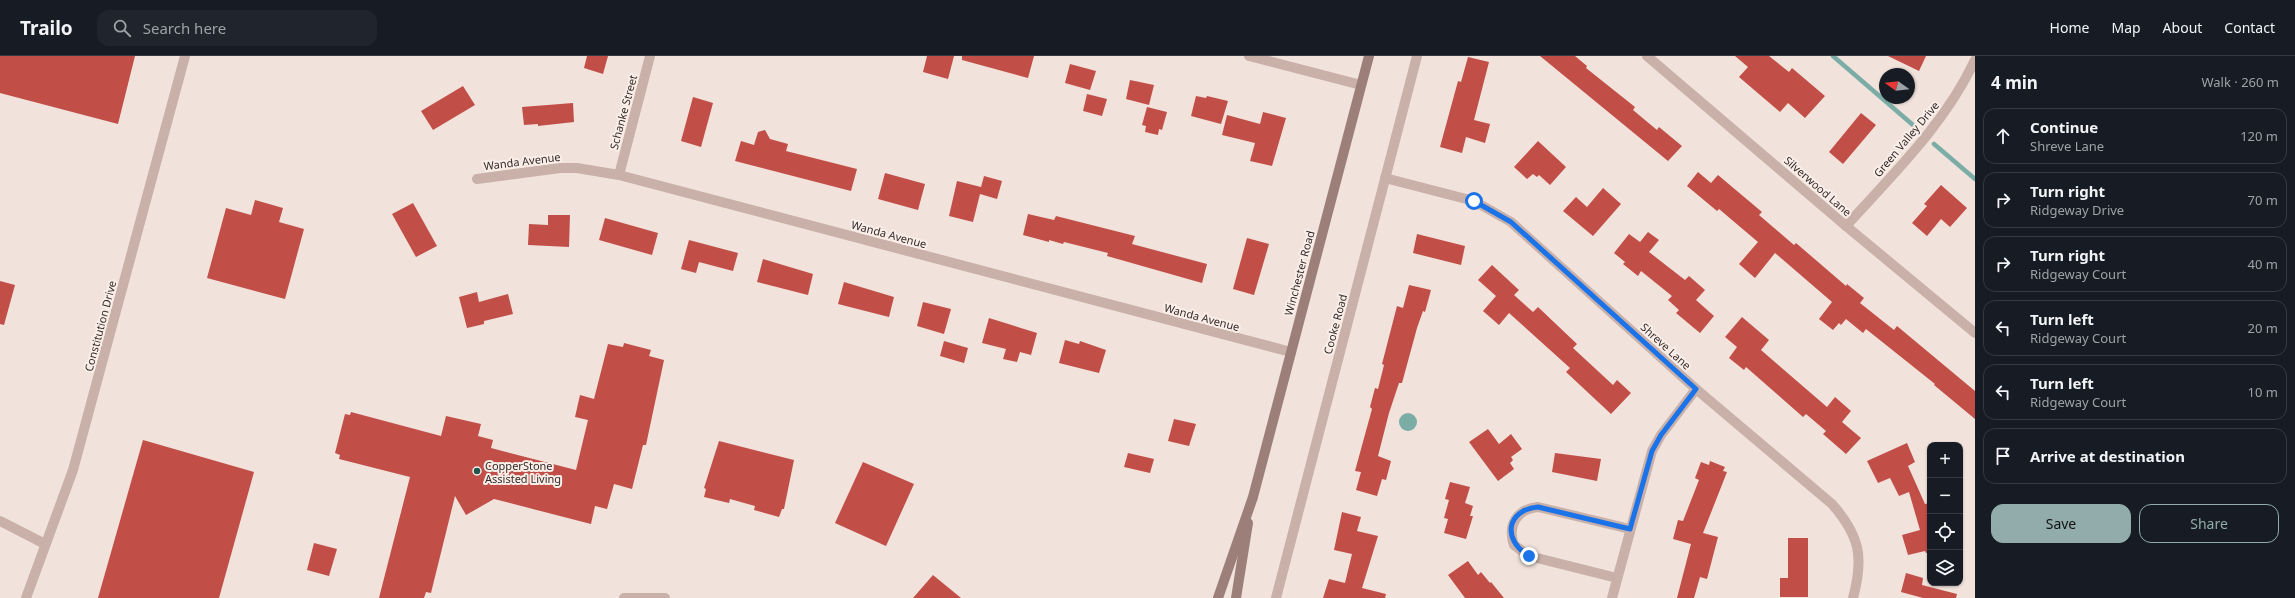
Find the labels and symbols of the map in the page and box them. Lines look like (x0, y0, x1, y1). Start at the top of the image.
north arrow (1879, 68, 1915, 104)
street label: Schanke Street (606, 73, 640, 151)
street label: Green Valley Drive (1870, 98, 1942, 180)
street label: Wanda Avenue (483, 149, 561, 173)
street label: Silverwood Lane (1781, 153, 1855, 219)
route start (1465, 192, 1483, 210)
street label: Wanda Avenue (850, 217, 928, 251)
street label: Winchester Road (1280, 229, 1318, 317)
street label: Constitution Drive (81, 279, 119, 373)
street label: Cooke Road (1320, 292, 1350, 356)
street label: Wanda Avenue (1163, 300, 1241, 334)
street label: Shreve Lane (1638, 319, 1694, 373)
place label: CopperStone Assisted Living (485, 458, 561, 486)
marker: CopperStone Assisted Living (472, 466, 482, 476)
route end (1520, 547, 1538, 565)

